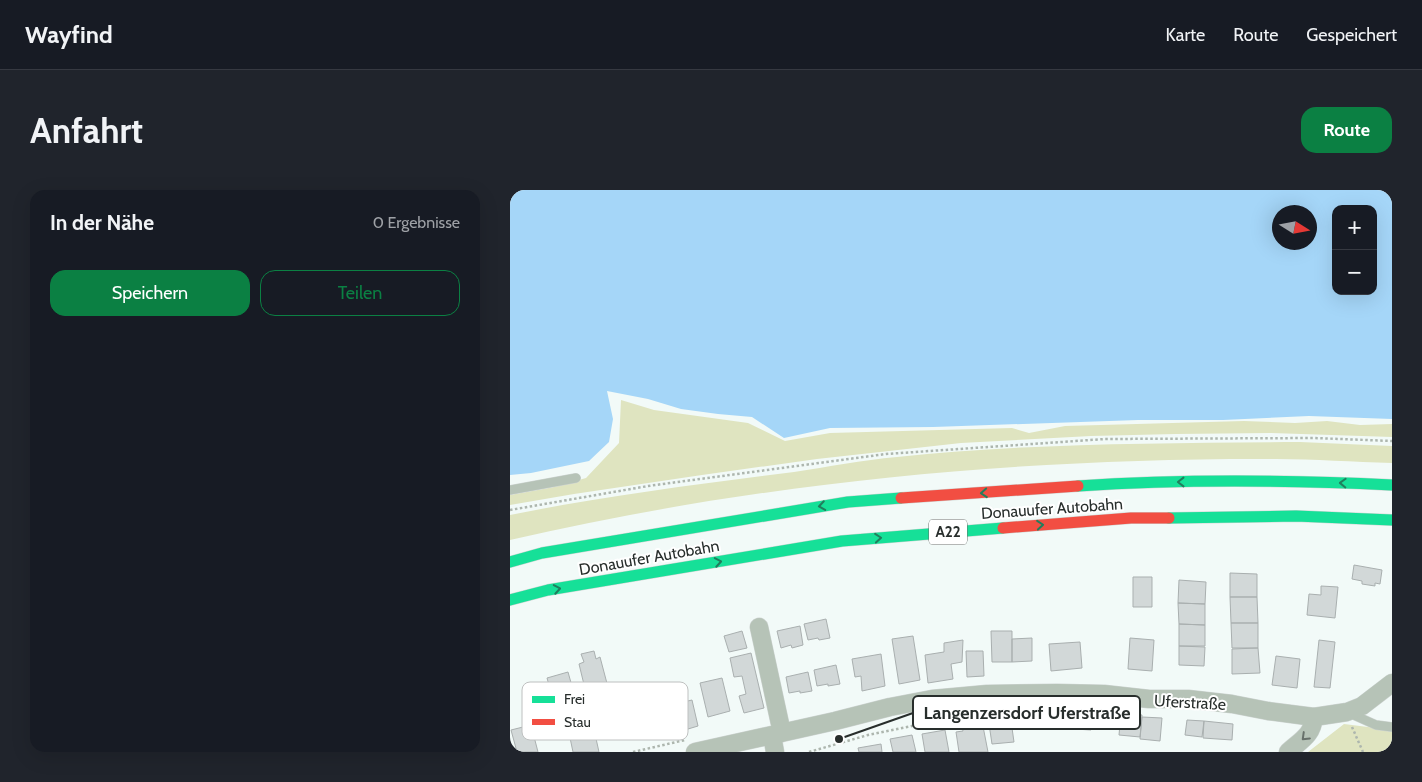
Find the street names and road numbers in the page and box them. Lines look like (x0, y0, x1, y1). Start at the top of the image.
street label: Donauufer Autobahn (981, 494, 1124, 523)
road number: A22 (929, 520, 967, 544)
street label: Donauufer Autobahn (577, 536, 721, 579)
street label: Uferstraße (1154, 691, 1226, 714)

